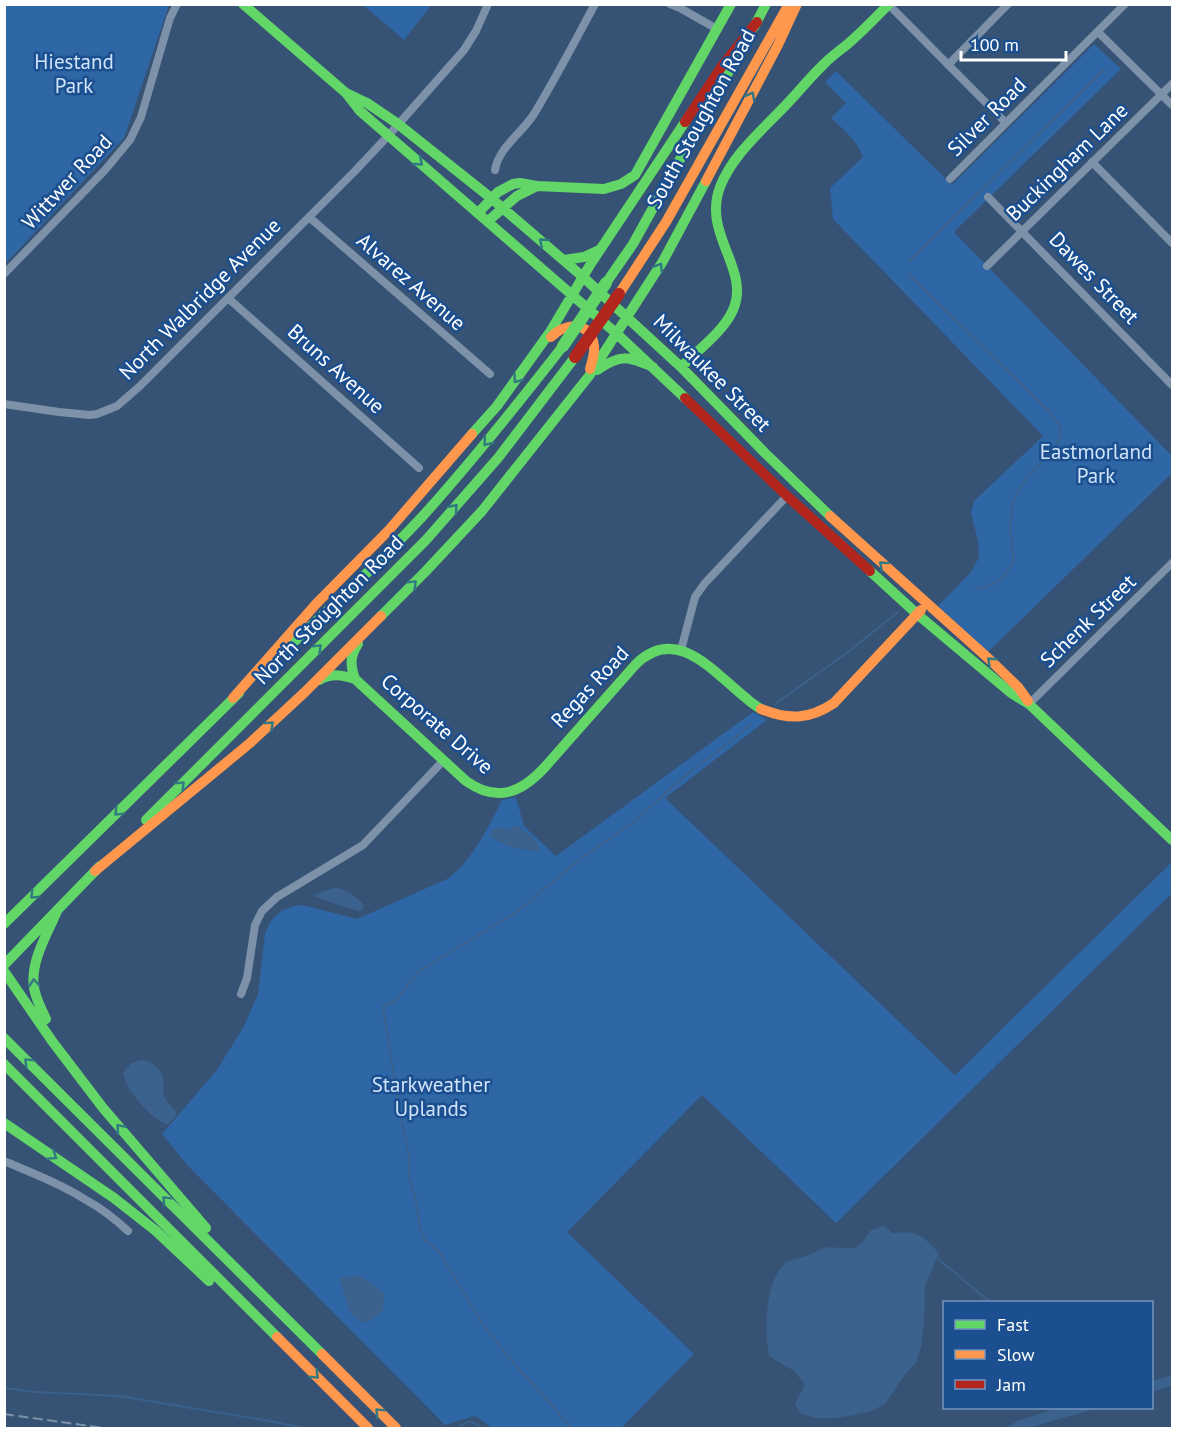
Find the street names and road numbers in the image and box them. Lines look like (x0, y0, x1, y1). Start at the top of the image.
street label: South Stoughton Road (640, 24, 761, 213)
street label: Silver Road (942, 72, 1032, 162)
street label: Buckingham Lane (1000, 97, 1133, 227)
street label: Wittwer Road (16, 128, 118, 235)
street label: North Walbridge Avenue (113, 212, 286, 385)
street label: Dawes Street (1044, 226, 1145, 330)
street label: Alvarez Avenue (351, 227, 471, 336)
street label: Milwaukee Street (648, 308, 777, 437)
street label: Bruns Avenue (282, 318, 391, 419)
street label: North Stoughton Road (248, 529, 409, 690)
street label: Schenk Street (1034, 568, 1141, 673)
street label: Regas Road (545, 640, 634, 733)
street label: Corporate Drive (376, 667, 499, 780)

